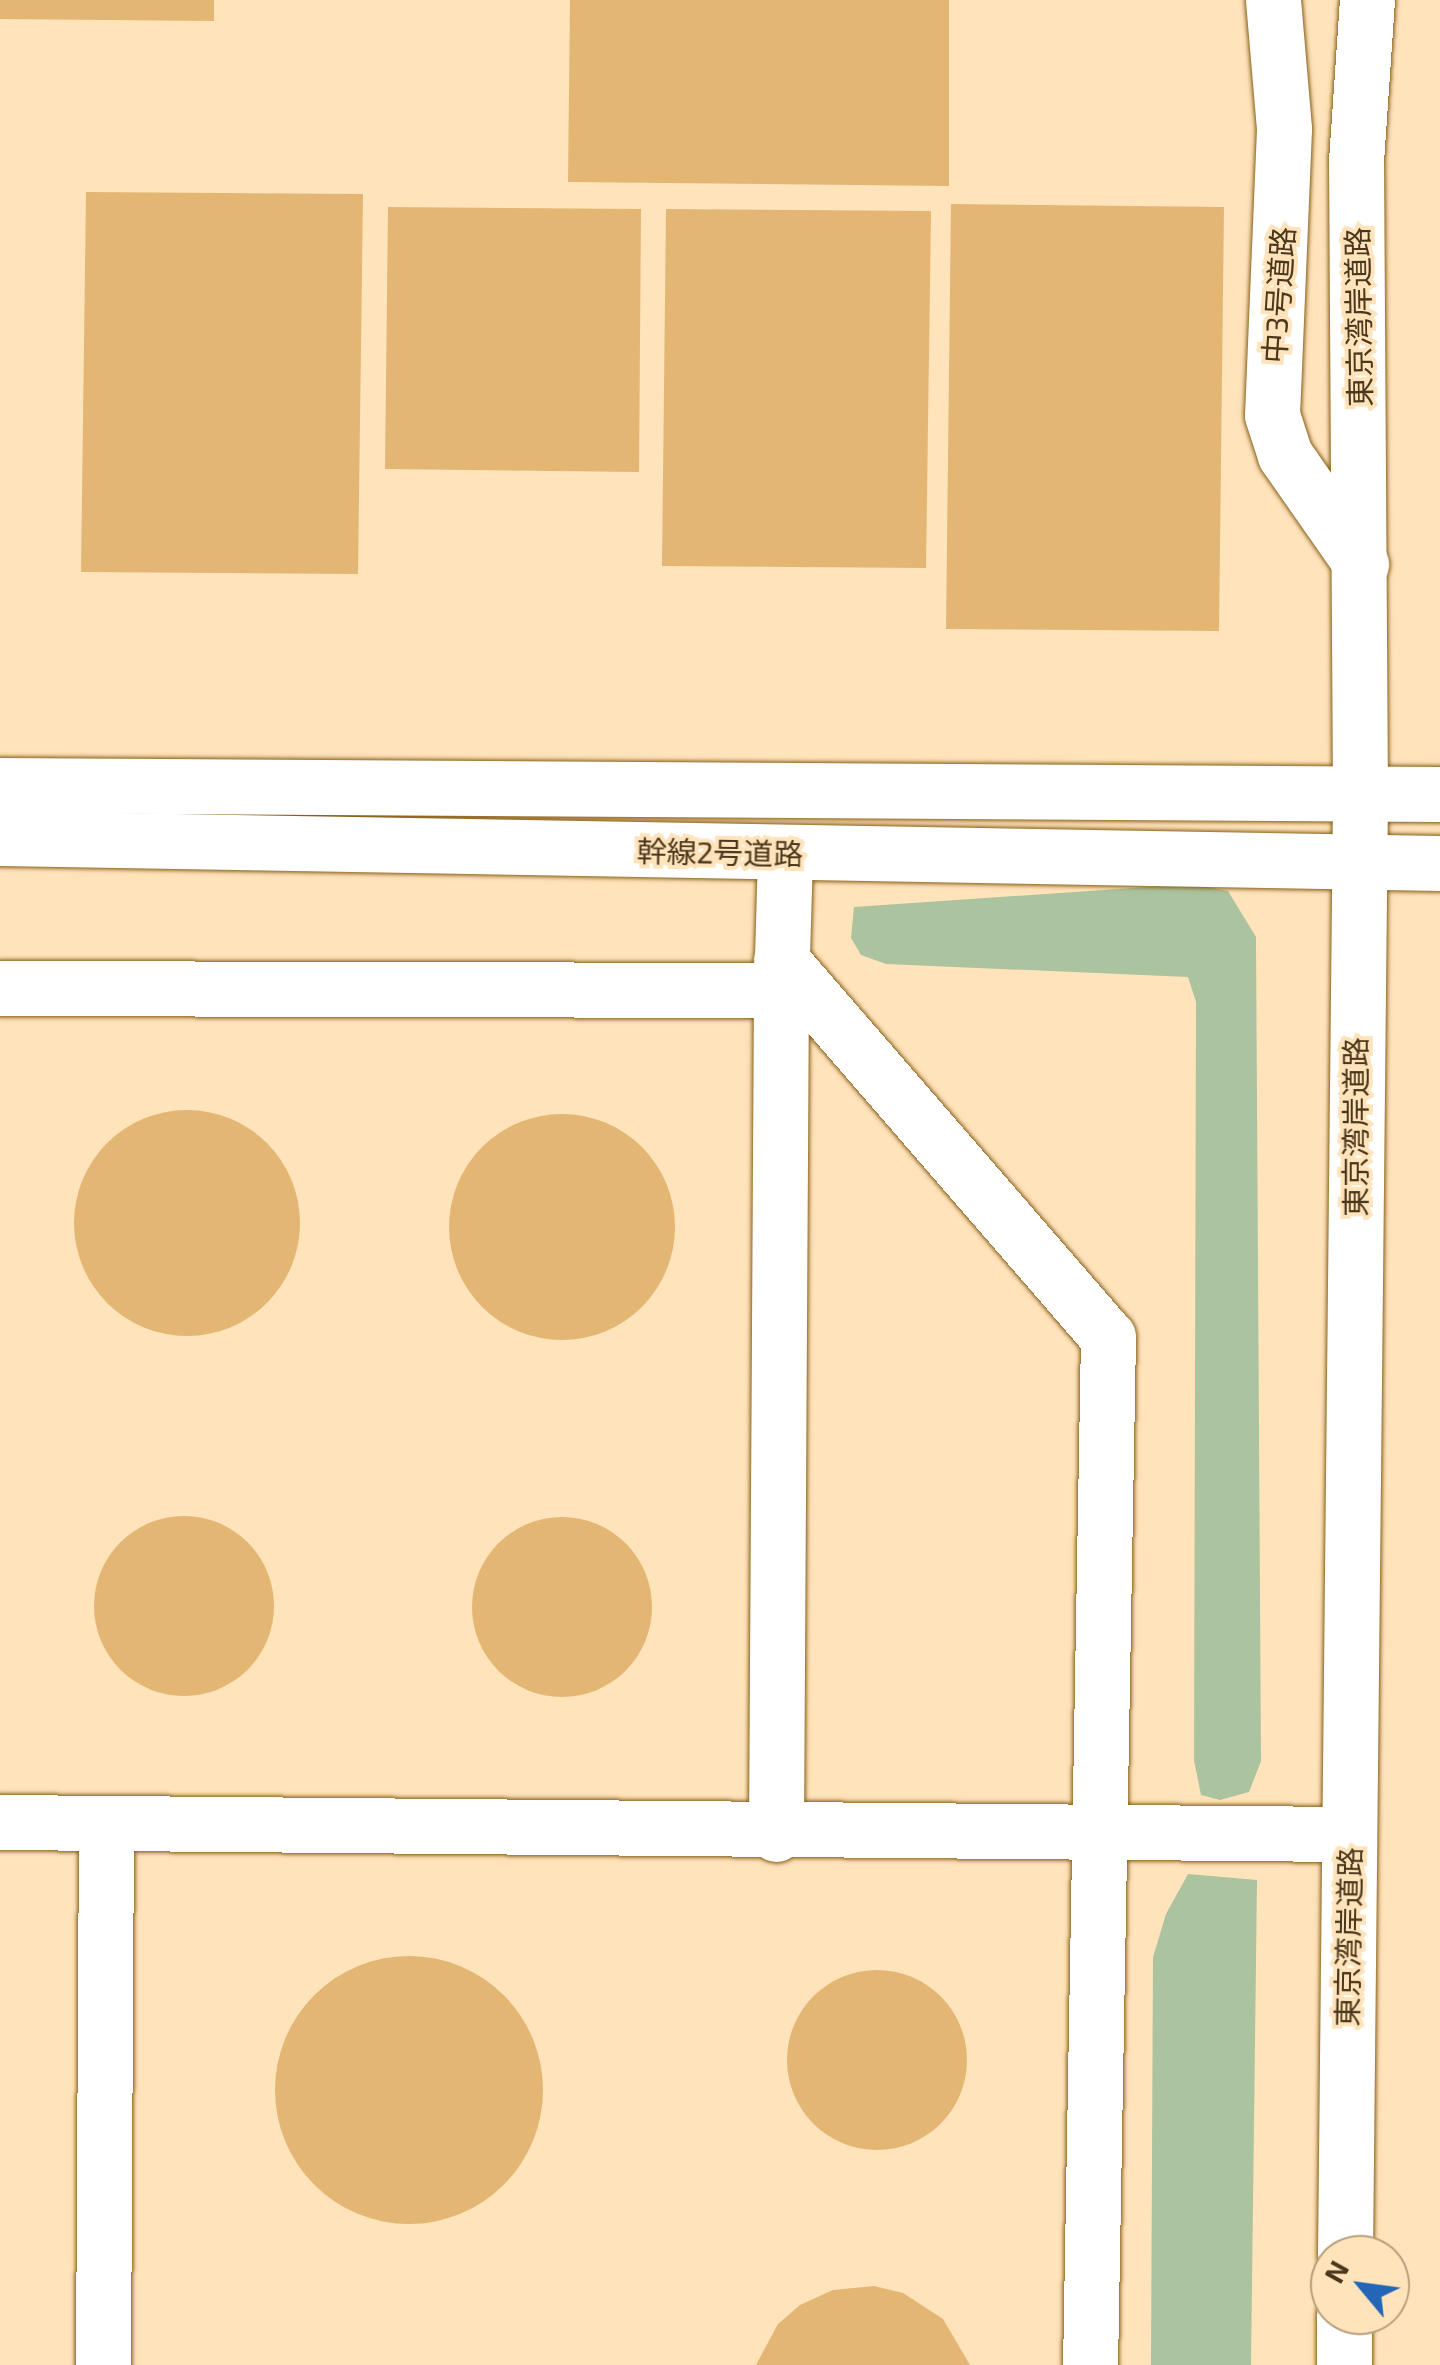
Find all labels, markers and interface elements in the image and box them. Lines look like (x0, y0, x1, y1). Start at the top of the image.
street label: 中3号道路 (1255, 226, 1301, 364)
street label: 東京湾岸道路 (1338, 227, 1378, 407)
street label: 幹線2号道路 (636, 833, 804, 871)
street label: 東京湾岸道路 (1337, 1037, 1373, 1217)
street label: 東京湾岸道路 (1328, 1847, 1368, 2027)
north arrow (1310, 2235, 1410, 2335)
text: N (1316, 2254, 1355, 2289)

